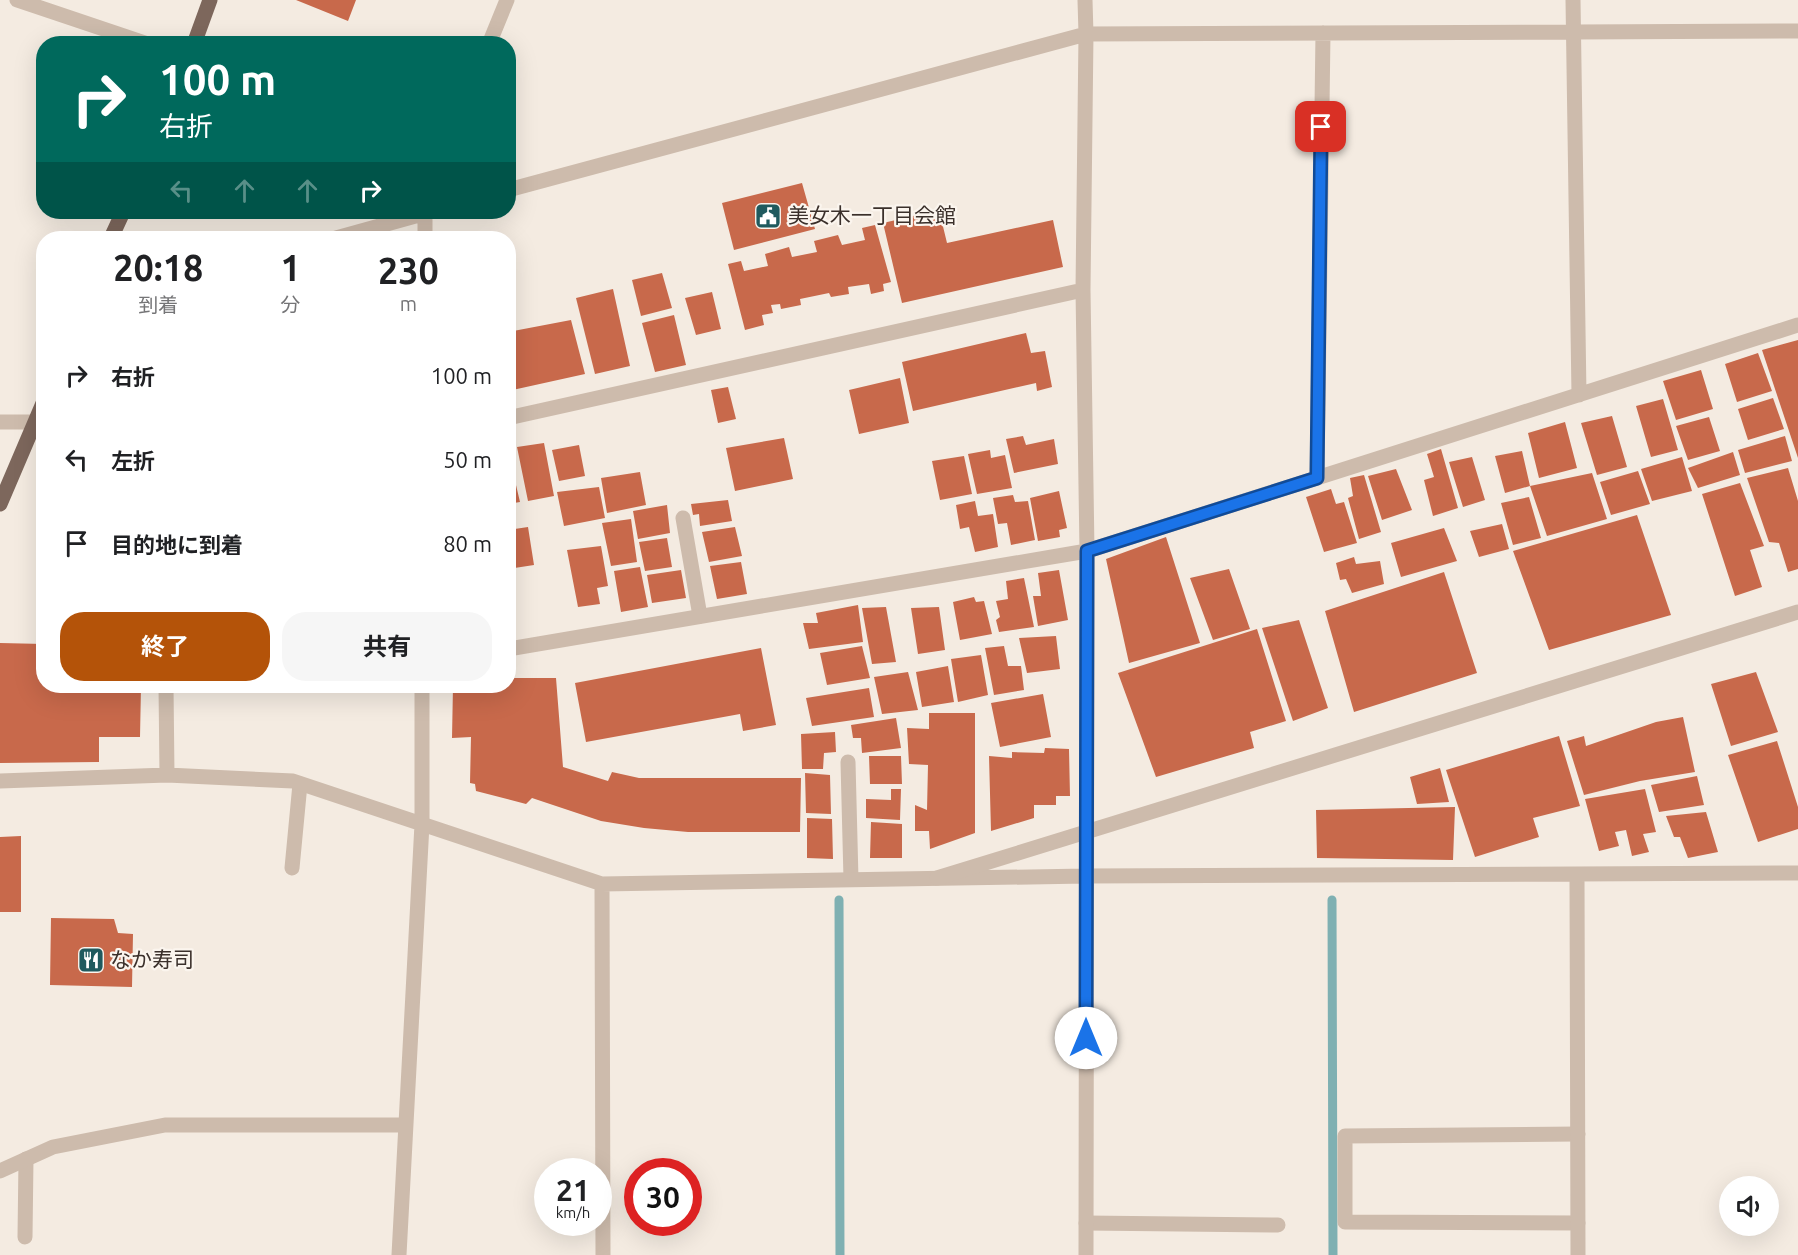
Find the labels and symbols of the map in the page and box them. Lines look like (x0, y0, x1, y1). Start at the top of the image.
pin (1295, 101, 1346, 152)
public building icon: 美女木一丁目会館 (753, 201, 783, 231)
place label: 美女木一丁目会館 (788, 203, 956, 227)
restaurant icon: なか寿司 (76, 945, 106, 975)
place label: なか寿司 (110, 947, 194, 971)
position arrow (1054, 1006, 1118, 1070)
speed limit sign: 30 (624, 1158, 702, 1236)

